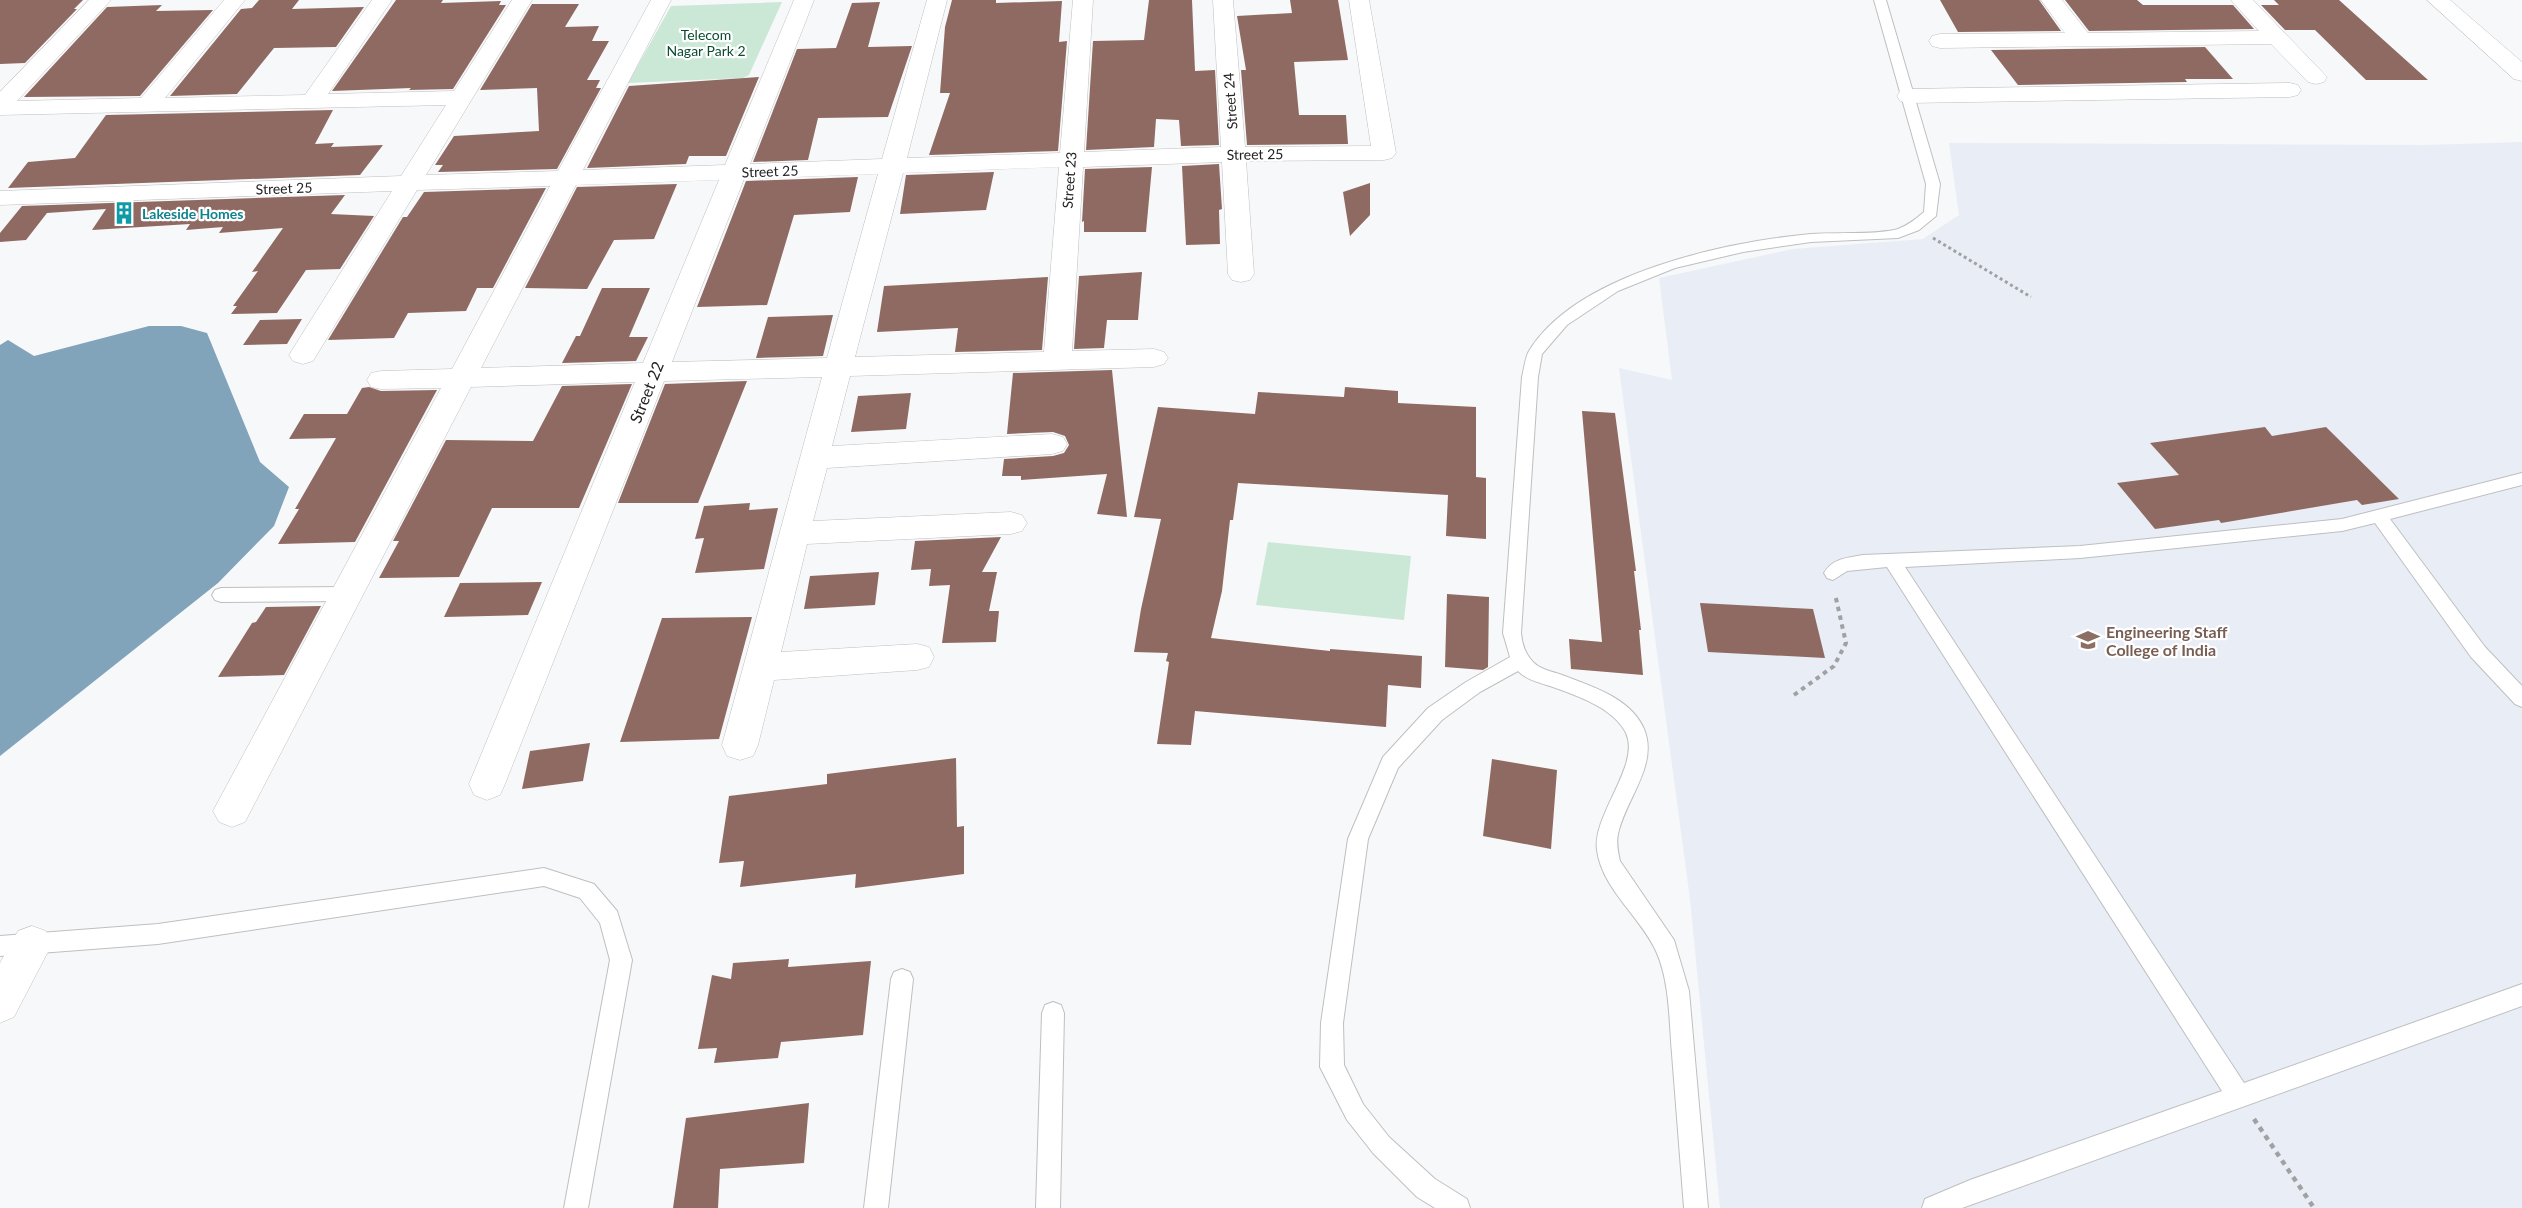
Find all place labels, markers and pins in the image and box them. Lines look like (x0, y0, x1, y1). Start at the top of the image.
building icon: Lakeside Homes (111, 200, 137, 226)
place label: Lakeside Homes (142, 205, 243, 222)
place label: Engineering Staff College of India (2106, 622, 2227, 659)
school or university icon: Engineering Staff College of India (2075, 627, 2101, 653)

